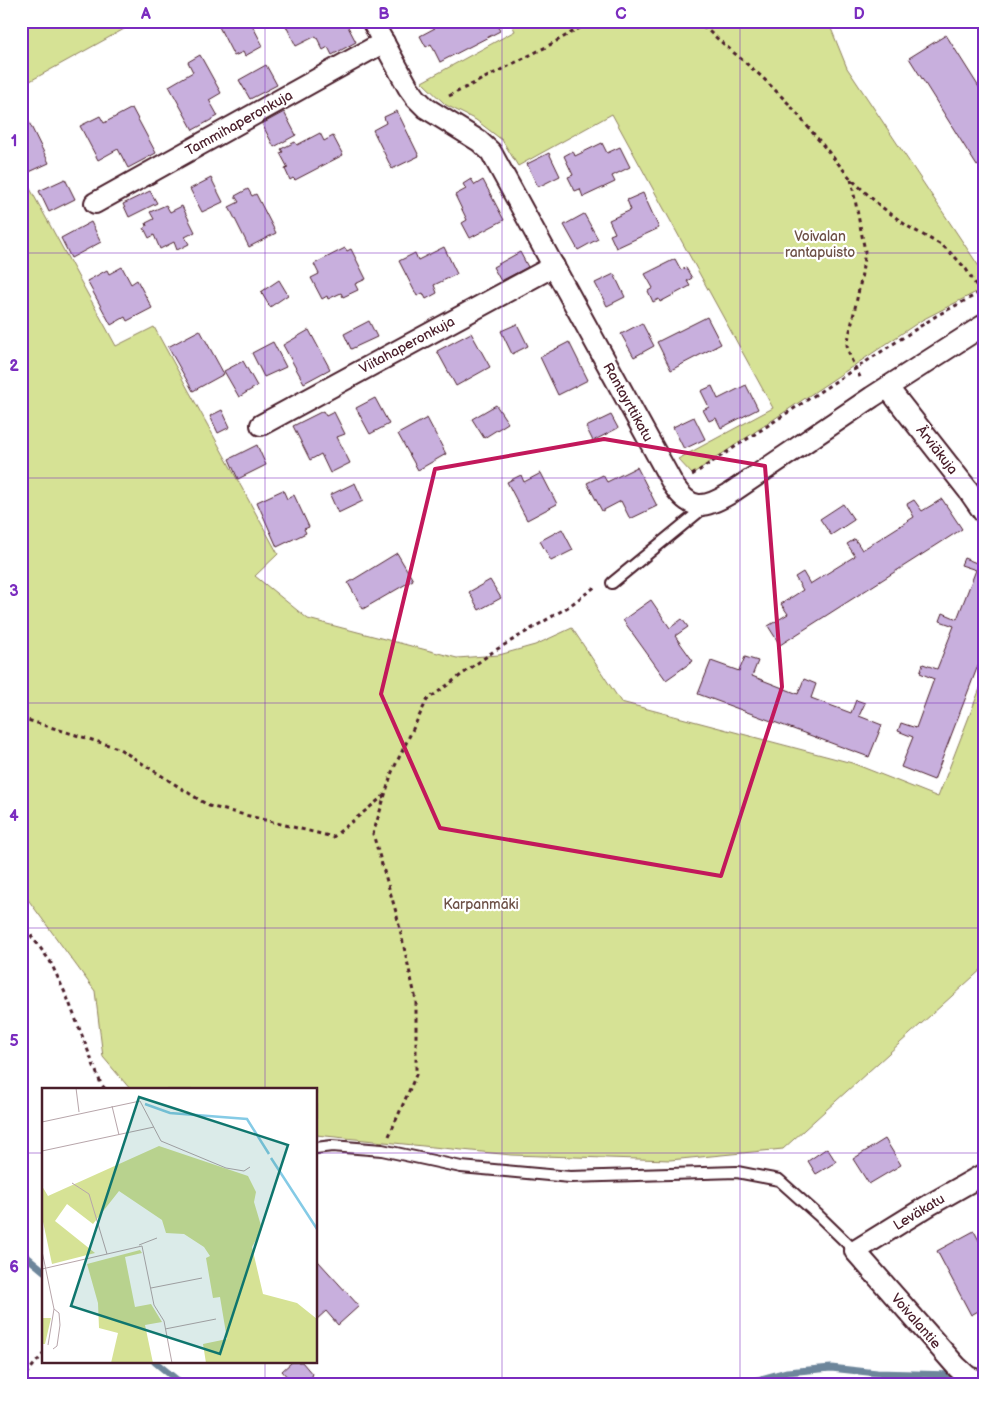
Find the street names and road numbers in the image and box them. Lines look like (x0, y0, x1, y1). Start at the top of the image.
street label: Tammihaperonkuja (182, 86, 296, 159)
street label: Viitahaperonkuja (356, 313, 458, 377)
street label: Rantayrttikatu (599, 360, 657, 444)
street label: Ärviäkuja (913, 422, 961, 478)
street label: Leväkatu (890, 1190, 948, 1234)
street label: Voivalantie (887, 1290, 945, 1352)

